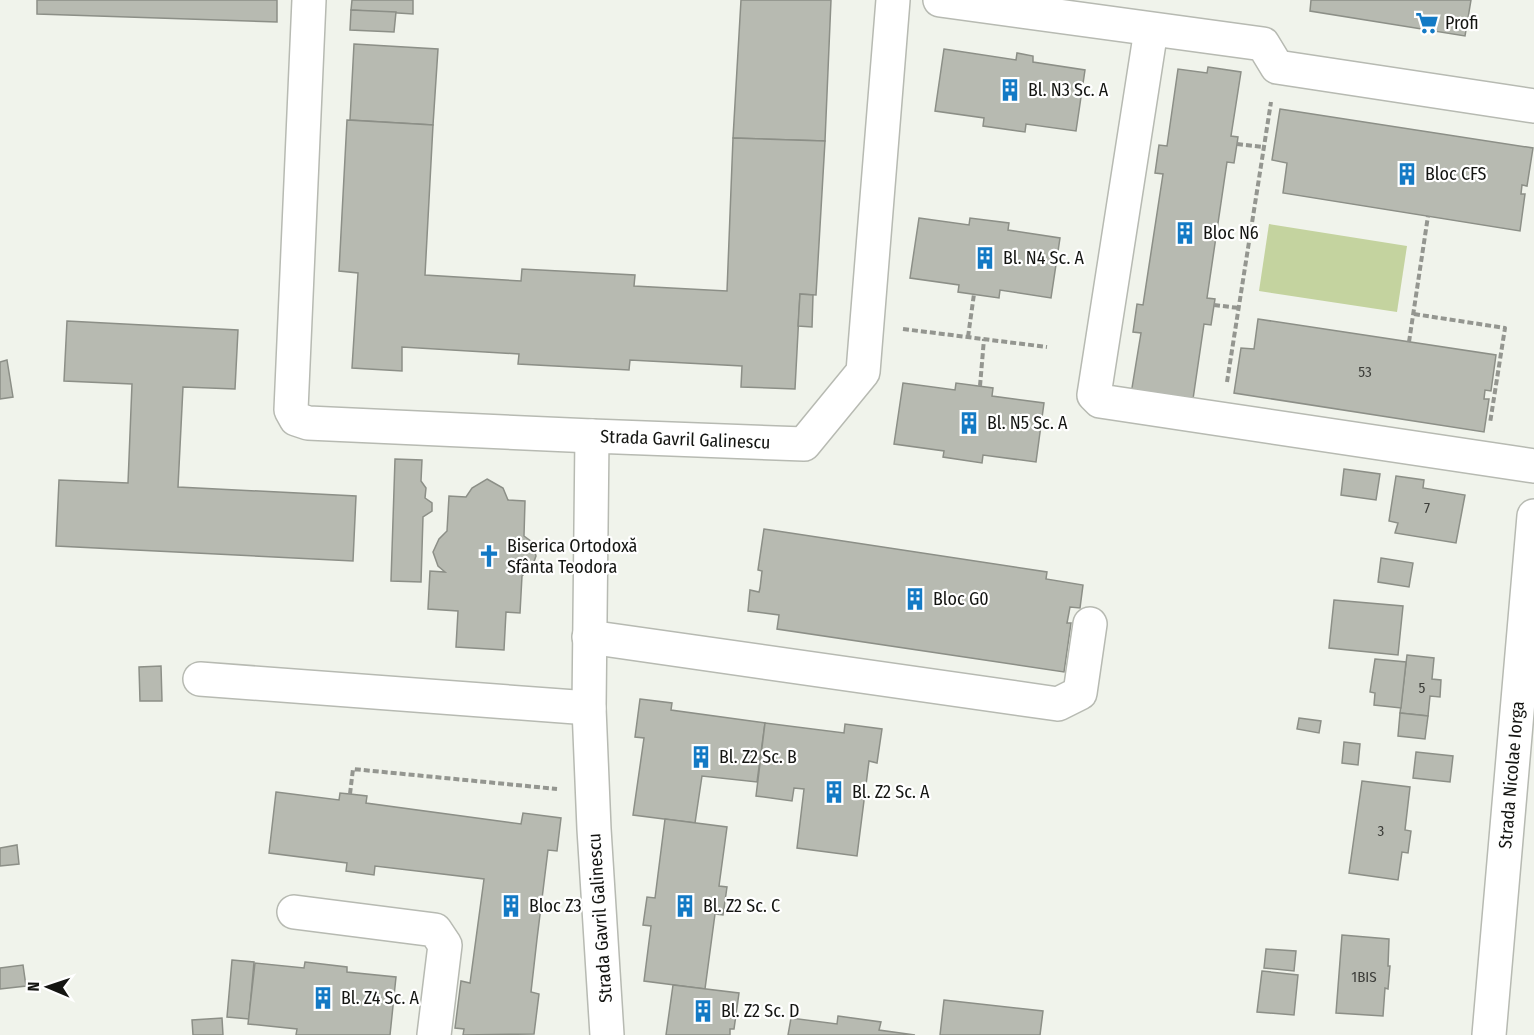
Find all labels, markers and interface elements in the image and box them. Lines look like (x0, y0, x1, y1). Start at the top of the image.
supermarket icon: Profi (1414, 10, 1440, 36)
place label: Profi (1445, 12, 1479, 34)
building icon: Bl. N3 Sc. A (997, 77, 1023, 103)
place label: Bl. N3 Sc. A (1028, 79, 1109, 101)
building icon: Bloc CFS (1394, 161, 1420, 187)
place label: Bloc CFS (1425, 163, 1487, 185)
building icon: Bloc N6 (1172, 220, 1198, 246)
place label: Bloc N6 (1203, 222, 1259, 244)
building icon: Bl. N4 Sc. A (972, 245, 998, 271)
place label: Bl. N4 Sc. A (1003, 247, 1084, 269)
house number: 53 (1358, 363, 1372, 381)
building icon: Bl. N5 Sc. A (956, 410, 982, 436)
place label: Bl. N5 Sc. A (987, 412, 1068, 434)
street label: Strada Gavril Galinescu (600, 425, 771, 454)
house number: 7 (1424, 499, 1430, 517)
place label: Biserica Ortodoxă Sfânta Teodora (507, 535, 638, 578)
church icon: Biserica Ortodoxă Sfânta Teodora (476, 543, 502, 569)
building icon: Bloc G0 (902, 586, 928, 612)
place label: Bloc G0 (933, 588, 989, 610)
house number: 5 (1419, 679, 1426, 697)
street label: Strada Nicolae Iorga (1494, 700, 1529, 850)
building icon: Bl. Z2 Sc. B (688, 744, 714, 770)
place label: Bl. Z2 Sc. B (719, 746, 797, 768)
building icon: Bl. Z2 Sc. A (821, 779, 847, 805)
place label: Bl. Z2 Sc. A (852, 781, 930, 803)
house number: 3 (1378, 822, 1385, 840)
street label: Strada Gavril Galinescu (583, 832, 617, 1004)
building icon: Bloc Z3 (498, 893, 524, 919)
building icon: Bl. Z2 Sc. C (672, 893, 698, 919)
place label: Bloc Z3 (529, 895, 582, 917)
place label: Bl. Z2 Sc. C (703, 895, 780, 917)
north arrow (18, 957, 78, 1017)
house number: 1BIS (1351, 968, 1377, 986)
text: N (24, 981, 43, 992)
building icon: Bl. Z4 Sc. A (310, 985, 336, 1011)
place label: Bl. Z4 Sc. A (341, 987, 419, 1009)
building icon: Bl. Z2 Sc. D (690, 998, 716, 1024)
place label: Bl. Z2 Sc. D (721, 1000, 800, 1022)

